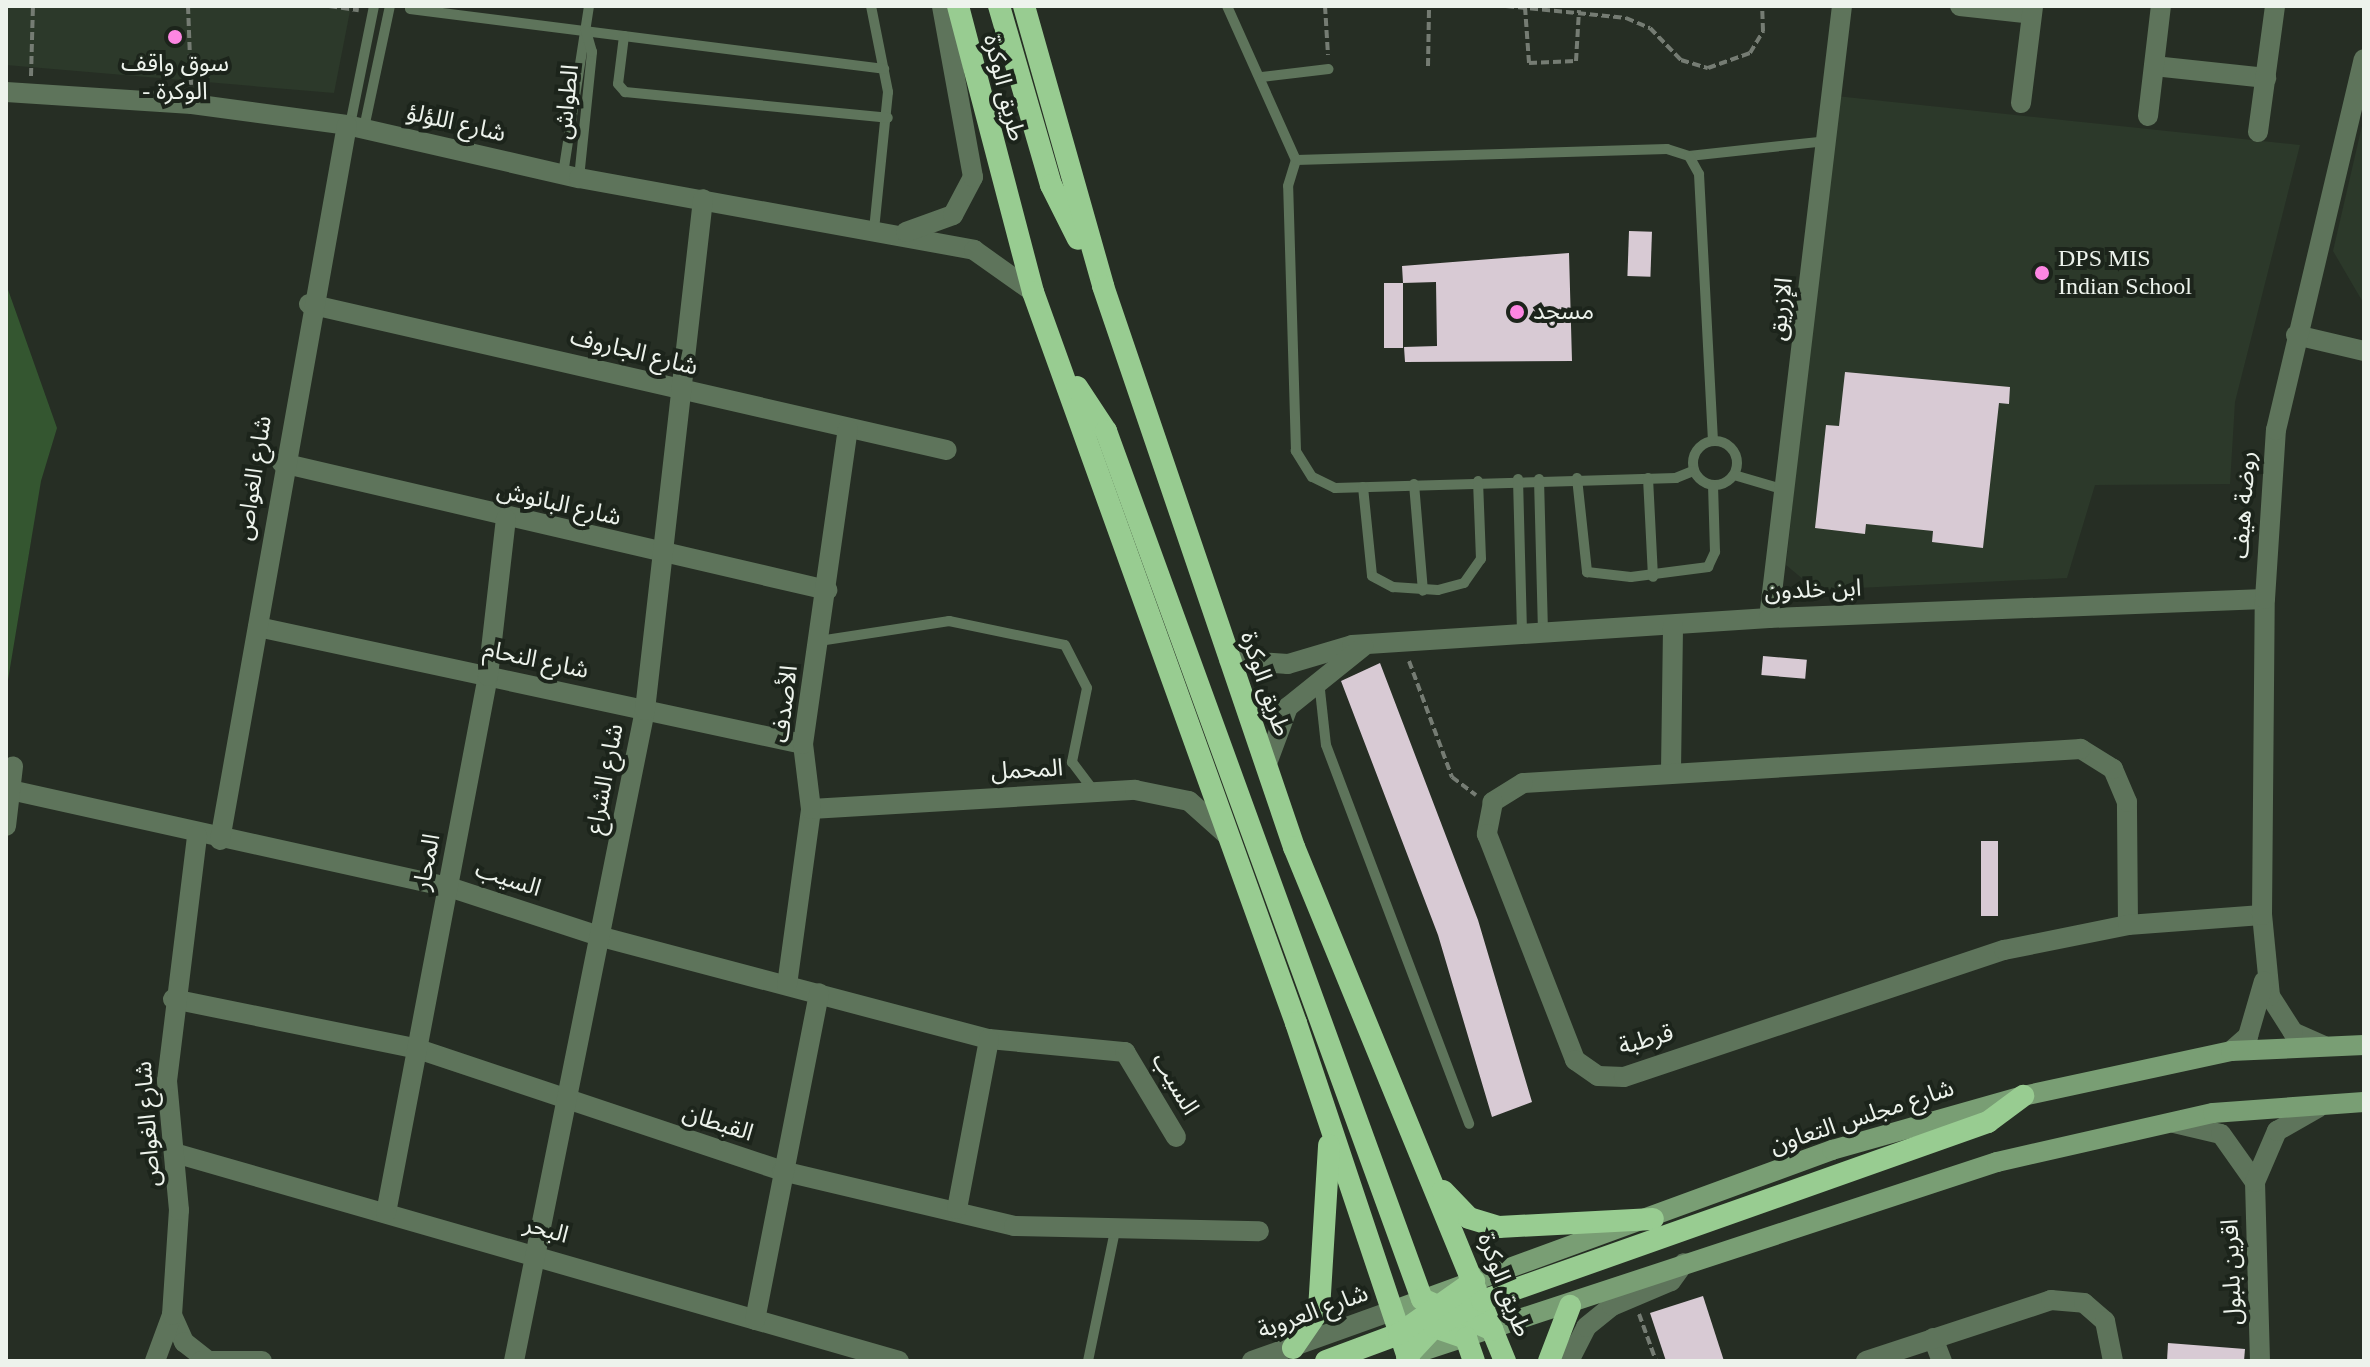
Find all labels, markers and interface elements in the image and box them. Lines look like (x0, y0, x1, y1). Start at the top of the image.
marker: سوق واقف - الوكرة (166, 28, 184, 46)
street label: طريق الوكرة (977, 32, 1031, 144)
place label: سوق واقف - الوكرة (121, 50, 229, 106)
street label: الطواش (549, 63, 585, 141)
street label: شارع اللؤلؤ (404, 98, 508, 148)
place label: DPS MIS Indian School (2058, 245, 2192, 301)
marker: DPS MIS Indian School (2033, 264, 2051, 282)
street label: الإزريق (1763, 276, 1799, 342)
place label: مسجد (1533, 298, 1594, 326)
marker: مسجد (1508, 303, 1526, 321)
street label: شارع الجاروف (567, 322, 701, 382)
street label: شارع الغواص (230, 414, 278, 542)
street label: روضة هيف (2226, 450, 2262, 560)
street label: شارع البانوش (494, 476, 624, 532)
street label: ابن خلدون (1764, 574, 1862, 606)
street label: طريق الوكرة (1234, 628, 1296, 740)
street label: شارع النحام (481, 635, 591, 685)
street label: الأصدف (766, 664, 804, 744)
street label: شارع الشراع (580, 721, 630, 837)
street label: المحمل (990, 754, 1064, 786)
street label: المحار (407, 831, 447, 893)
street label: السيب (471, 855, 545, 903)
street label: قرطبة (1615, 1018, 1677, 1062)
street label: السيب (1145, 1048, 1205, 1120)
street label: شارع الغواص (129, 1060, 167, 1188)
street label: شارع مجلس التعاون (1766, 1074, 1958, 1160)
street label: القبطان (679, 1098, 757, 1148)
street label: البحر (520, 1210, 572, 1250)
street label: اقرين بلبول (2216, 1219, 2248, 1325)
street label: طريق الوكرة (1471, 1229, 1537, 1341)
street label: شارع العروبة (1254, 1279, 1372, 1345)

